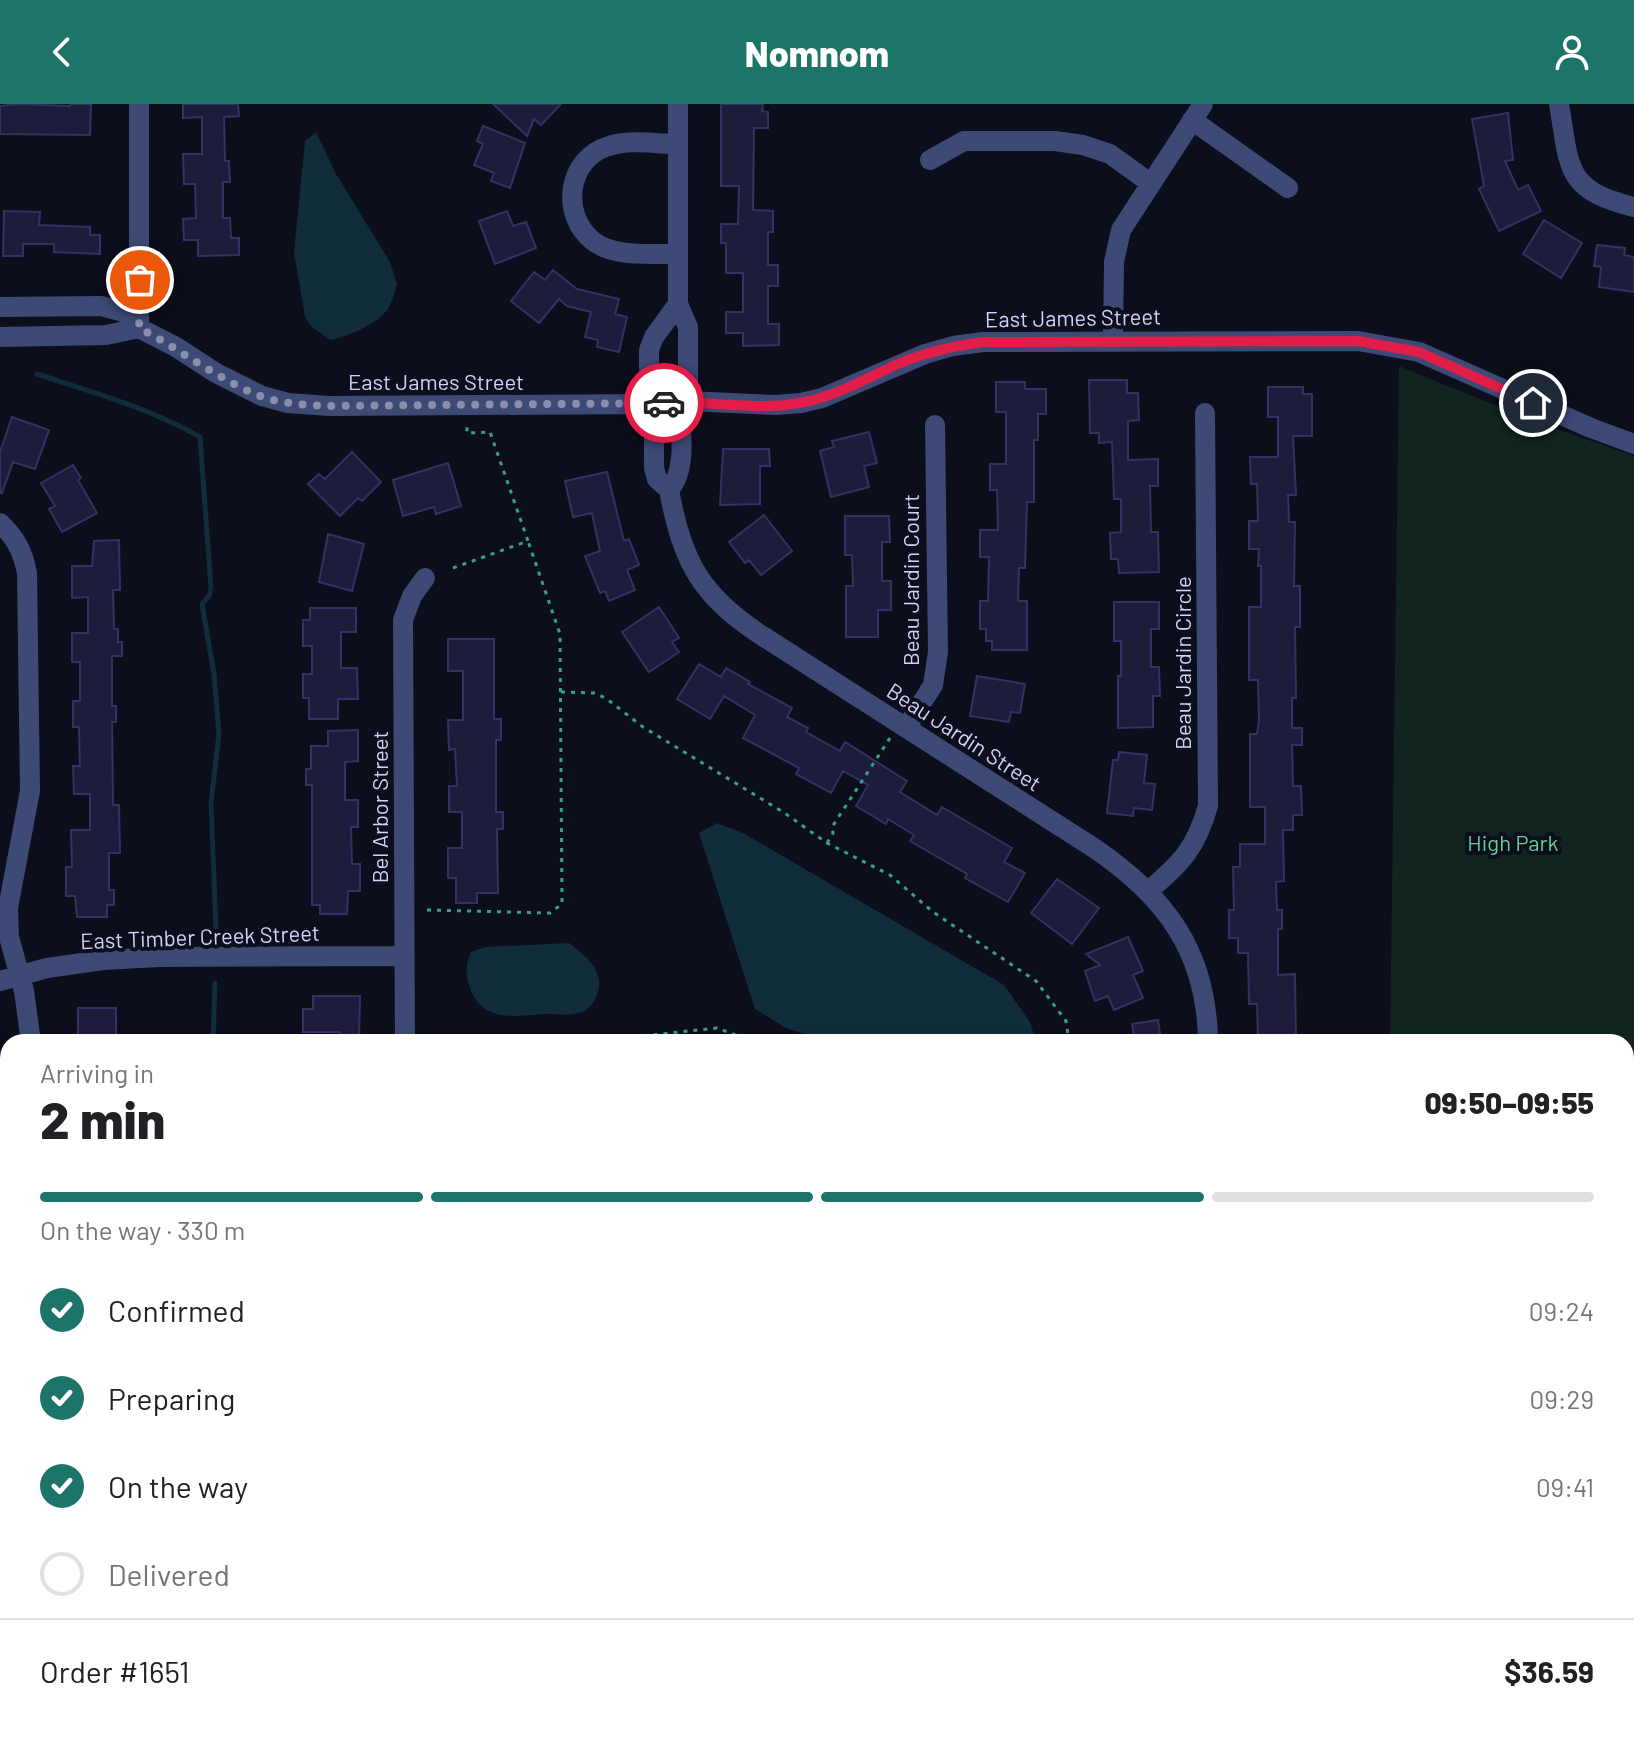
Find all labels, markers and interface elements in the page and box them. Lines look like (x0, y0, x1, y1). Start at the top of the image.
icon: back (40, 30, 84, 74)
icon: person (1550, 30, 1594, 74)
text: Nomnom (745, 31, 889, 74)
pin (106, 246, 174, 314)
icon: bag (118, 258, 162, 302)
street label: East James Street (985, 302, 1161, 332)
courier (624, 363, 704, 443)
street label: East James Street (348, 368, 524, 394)
pin (1499, 369, 1567, 437)
icon: car (642, 381, 686, 425)
icon: home (1511, 381, 1555, 425)
street label: Beau Jardin Court (897, 494, 923, 666)
street label: Beau Jardin Circle (1169, 576, 1195, 750)
street label: Beau Jardin Street (883, 677, 1047, 796)
street label: Bel Arbor Street (366, 731, 392, 883)
park label: High Park (1467, 829, 1559, 855)
street label: East Timber Creek Street (80, 919, 320, 953)
text: Arriving in (40, 1057, 154, 1088)
text: 09:50–09:55 (1424, 1084, 1594, 1120)
text: 2 min (40, 1087, 165, 1149)
text: On the way · 330 m (40, 1214, 245, 1245)
icon: check (40, 1288, 84, 1332)
text: Confirmed (108, 1292, 245, 1328)
text: 09:24 (1529, 1295, 1594, 1326)
icon: check (40, 1376, 84, 1420)
text: Preparing (108, 1380, 235, 1416)
text: 09:29 (1529, 1383, 1594, 1414)
icon: check (40, 1464, 84, 1508)
text: On the way (108, 1468, 248, 1504)
text: 09:41 (1536, 1471, 1594, 1502)
text: Delivered (108, 1556, 230, 1592)
text: Order #1651 (40, 1653, 190, 1689)
text: $36.59 (1504, 1653, 1594, 1689)

